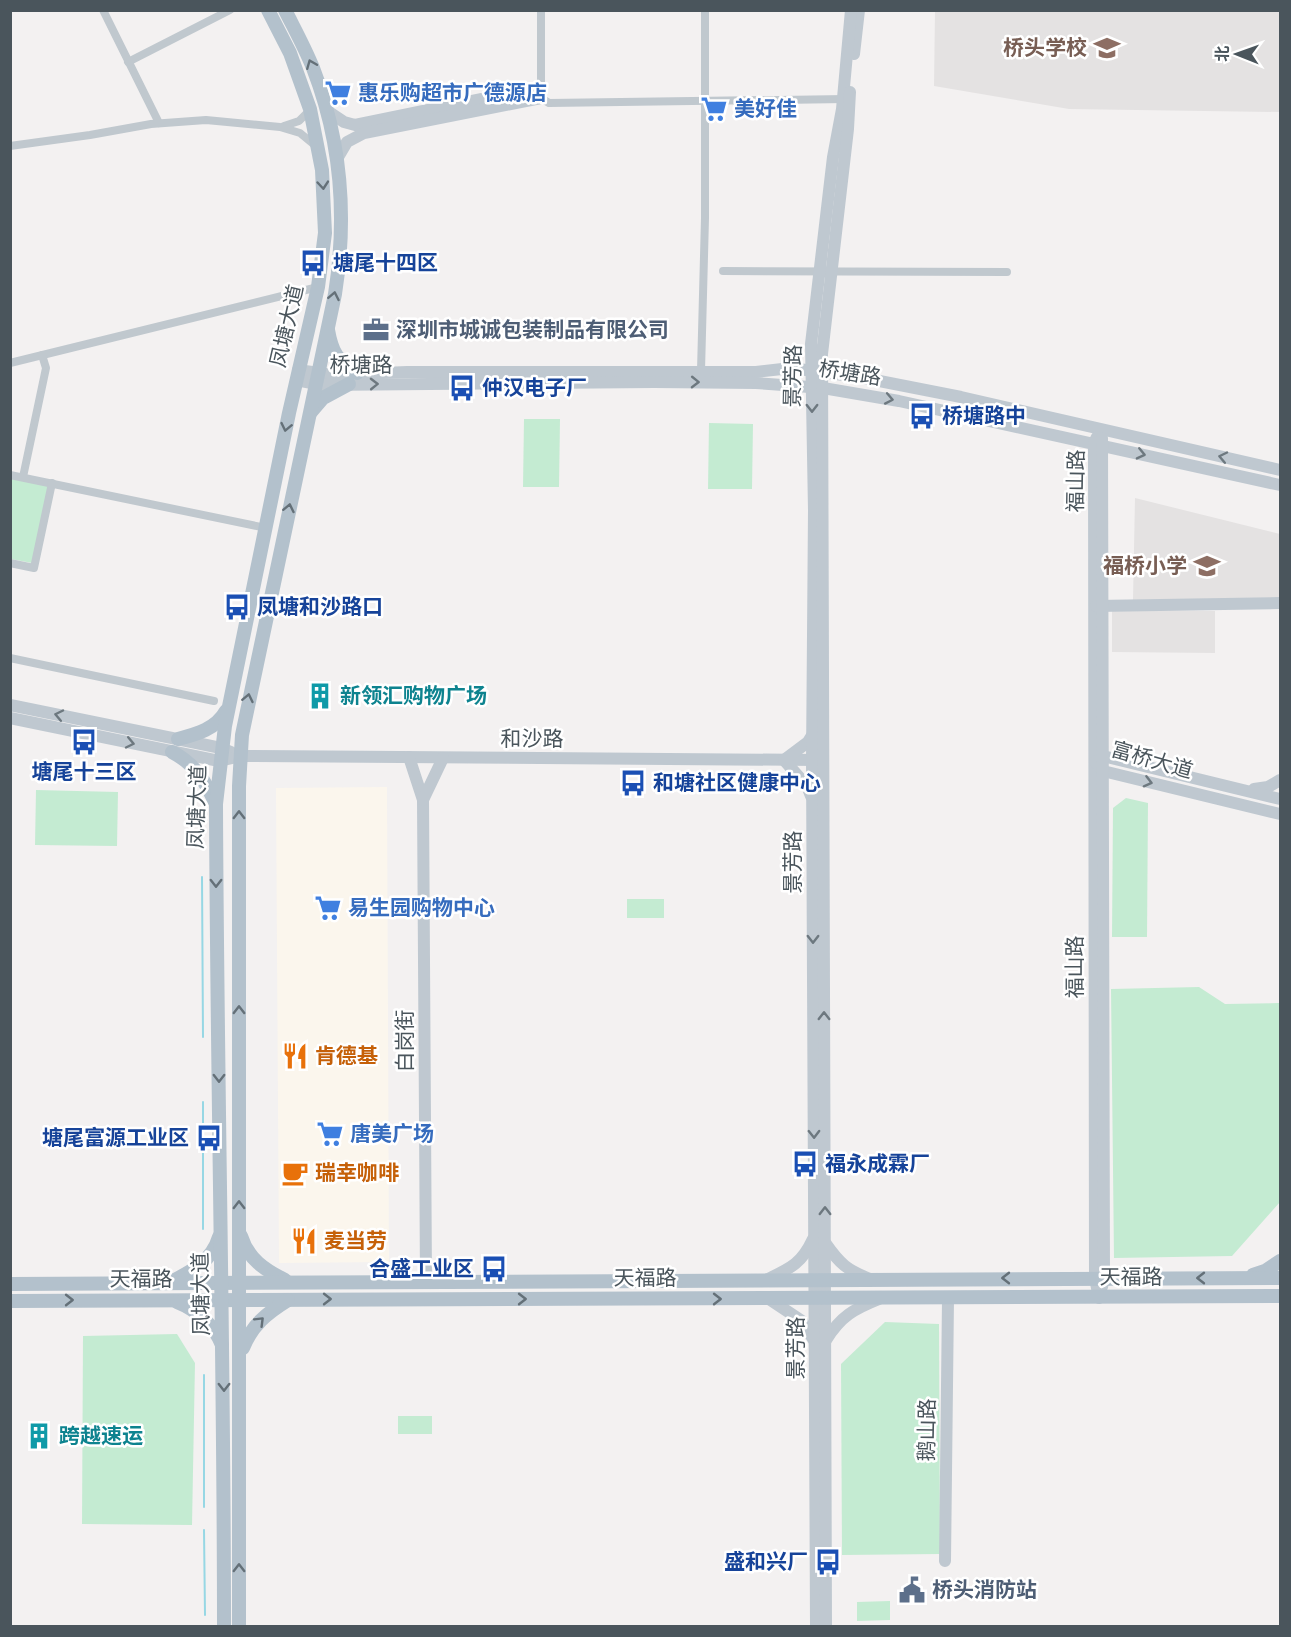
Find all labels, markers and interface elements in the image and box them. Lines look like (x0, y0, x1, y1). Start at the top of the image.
north arrow (1207, 24, 1267, 84)
school or university icon: 桥头学校 (1092, 33, 1122, 63)
place label: 桥头学校 (1003, 34, 1087, 60)
text: 北 (1212, 46, 1232, 62)
one-way arrow (306, 59, 318, 70)
supermarket icon: 惠乐购超市广德源店 (323, 78, 353, 108)
place label: 惠乐购超市广德源店 (358, 79, 547, 105)
supermarket icon: 美好佳 (699, 94, 729, 124)
place label: 美好佳 (734, 95, 797, 121)
one-way arrow (316, 180, 329, 189)
bus stop icon: 塘尾十四区 (298, 248, 328, 278)
place label: 塘尾十四区 (333, 249, 438, 275)
street label: 凤塘大道 (264, 282, 308, 370)
one-way arrow (327, 292, 340, 302)
office icon: 深圳市城诚包装制品有限公司 (361, 315, 391, 345)
place label: 深圳市城诚包装制品有限公司 (396, 316, 669, 342)
street label: 景芳路 (778, 344, 806, 408)
street label: 桥塘路 (330, 351, 393, 377)
street label: 桥塘路 (817, 354, 883, 390)
bus stop icon: 仲汉电子厂 (447, 373, 477, 403)
place label: 仲汉电子厂 (482, 374, 587, 400)
one-way arrow (690, 376, 699, 388)
one-way arrow (369, 378, 378, 390)
one-way arrow (883, 392, 893, 405)
bus stop icon: 桥塘路中 (907, 401, 937, 431)
place label: 桥塘路中 (942, 402, 1026, 428)
one-way arrow (806, 404, 818, 413)
one-way arrow (280, 422, 293, 432)
one-way arrow (1135, 447, 1145, 460)
street label: 福山路 (1061, 449, 1089, 513)
one-way arrow (1219, 452, 1229, 465)
one-way arrow (281, 503, 294, 513)
school or university icon: 福桥小学 (1192, 551, 1222, 581)
place label: 福桥小学 (1103, 552, 1187, 578)
bus stop icon: 凤塘和沙路口 (222, 592, 252, 622)
place label: 凤塘和沙路口 (257, 593, 383, 619)
building icon: 新领汇购物广场 (305, 681, 335, 711)
place label: 新领汇购物广场 (340, 682, 487, 708)
one-way arrow (241, 694, 254, 704)
one-way arrow (55, 709, 65, 722)
street label: 和沙路 (501, 725, 564, 751)
bus stop icon: 塘尾十三区 (69, 727, 99, 757)
street label: 富桥大道 (1108, 735, 1196, 783)
one-way arrow (124, 736, 134, 749)
place label: 塘尾十三区 (32, 758, 137, 784)
street label: 凤塘大道 (182, 765, 210, 849)
bus stop icon: 和塘社区健康中心 (618, 768, 648, 798)
place label: 和塘社区健康中心 (653, 769, 821, 795)
one-way arrow (1143, 774, 1153, 787)
one-way arrow (233, 811, 245, 820)
street label: 景芳路 (779, 831, 805, 894)
one-way arrow (210, 878, 222, 887)
supermarket icon: 易生园购物中心 (313, 893, 343, 923)
place label: 易生园购物中心 (348, 894, 495, 920)
one-way arrow (807, 934, 819, 943)
street label: 福山路 (1061, 936, 1087, 999)
one-way arrow (233, 1006, 245, 1015)
street label: 白岗街 (391, 1010, 417, 1073)
one-way arrow (818, 1012, 830, 1021)
restaurant icon: 肯德基 (280, 1041, 310, 1071)
place label: 肯德基 (315, 1042, 378, 1068)
one-way arrow (213, 1073, 225, 1082)
supermarket icon: 唐美广场 (315, 1119, 345, 1149)
place label: 唐美广场 (350, 1120, 434, 1146)
bus stop icon: 塘尾富源工业区 (194, 1123, 224, 1153)
place label: 塘尾富源工业区 (42, 1124, 189, 1150)
one-way arrow (807, 1129, 820, 1138)
bus stop icon: 福永成霖厂 (790, 1149, 820, 1179)
place label: 福永成霖厂 (825, 1150, 930, 1176)
cafe icon: 瑞幸咖啡 (280, 1158, 310, 1188)
place label: 瑞幸咖啡 (315, 1159, 399, 1185)
one-way arrow (233, 1201, 245, 1210)
one-way arrow (819, 1207, 831, 1216)
restaurant icon: 麦当劳 (289, 1226, 319, 1256)
place label: 麦当劳 (324, 1227, 387, 1253)
street label: 凤塘大道 (186, 1252, 214, 1336)
bus stop icon: 合盛工业区 (479, 1254, 509, 1284)
place label: 合盛工业区 (369, 1255, 474, 1281)
street label: 天福路 (1100, 1263, 1163, 1289)
street label: 天福路 (614, 1264, 677, 1290)
street label: 天福路 (110, 1265, 173, 1291)
one-way arrow (1002, 1272, 1011, 1284)
one-way arrow (1197, 1272, 1206, 1284)
one-way arrow (322, 1293, 331, 1305)
one-way arrow (517, 1293, 526, 1305)
one-way arrow (712, 1293, 721, 1305)
one-way arrow (64, 1294, 73, 1306)
street label: 景芳路 (782, 1317, 808, 1380)
one-way arrow (252, 1318, 263, 1329)
one-way arrow (218, 1382, 230, 1391)
street label: 鹅山路 (912, 1398, 940, 1462)
building icon: 跨越速运 (24, 1421, 54, 1451)
place label: 跨越速运 (59, 1422, 143, 1448)
bus stop icon: 盛和兴厂 (813, 1547, 843, 1577)
place label: 盛和兴厂 (724, 1548, 808, 1574)
one-way arrow (233, 1564, 245, 1573)
public building icon: 桥头消防站 (897, 1575, 927, 1605)
place label: 桥头消防站 (932, 1576, 1037, 1602)

